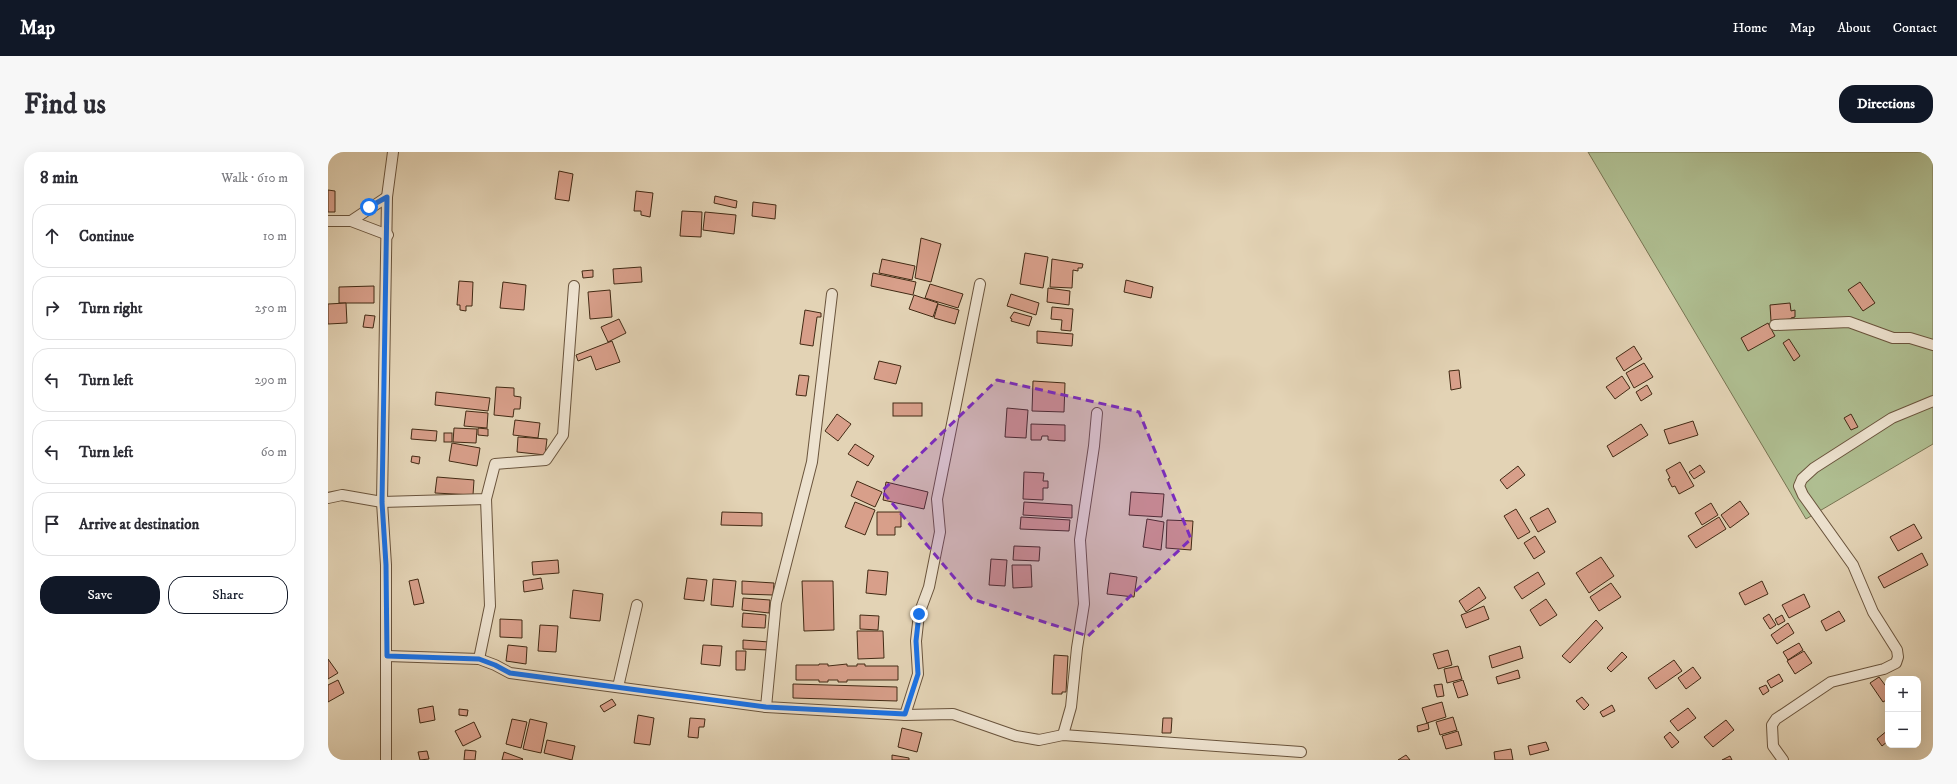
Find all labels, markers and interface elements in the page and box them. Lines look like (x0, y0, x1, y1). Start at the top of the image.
text: Map (20, 17, 55, 40)
text: Home (1733, 19, 1767, 37)
text: Map (1789, 19, 1815, 37)
text: About (1837, 19, 1871, 37)
text: Contact (1893, 19, 1937, 37)
button: Directions (1839, 85, 1933, 123)
text: Find us (24, 87, 106, 122)
text: 8 min (40, 167, 78, 189)
text: Walk · 610 m (221, 170, 288, 186)
route start (360, 198, 378, 216)
icon: ahead (41, 225, 63, 247)
text: Continue (79, 227, 134, 246)
text: 10 m (263, 228, 287, 244)
icon: right (41, 297, 63, 319)
text: Turn right (79, 299, 142, 318)
text: 250 m (255, 300, 287, 316)
icon: left (41, 369, 63, 391)
text: Turn left (79, 371, 133, 390)
text: 290 m (255, 372, 287, 388)
icon: left (41, 441, 63, 463)
text: Turn left (79, 443, 133, 462)
text: 60 m (261, 444, 287, 460)
icon: arrive (41, 513, 63, 535)
text: Arrive at destination (79, 515, 199, 534)
button: Save (40, 576, 160, 614)
button: Share (168, 576, 288, 614)
route end (910, 605, 928, 623)
map controls (1885, 676, 1921, 748)
button: + (1885, 676, 1921, 712)
button: − (1885, 712, 1921, 748)

